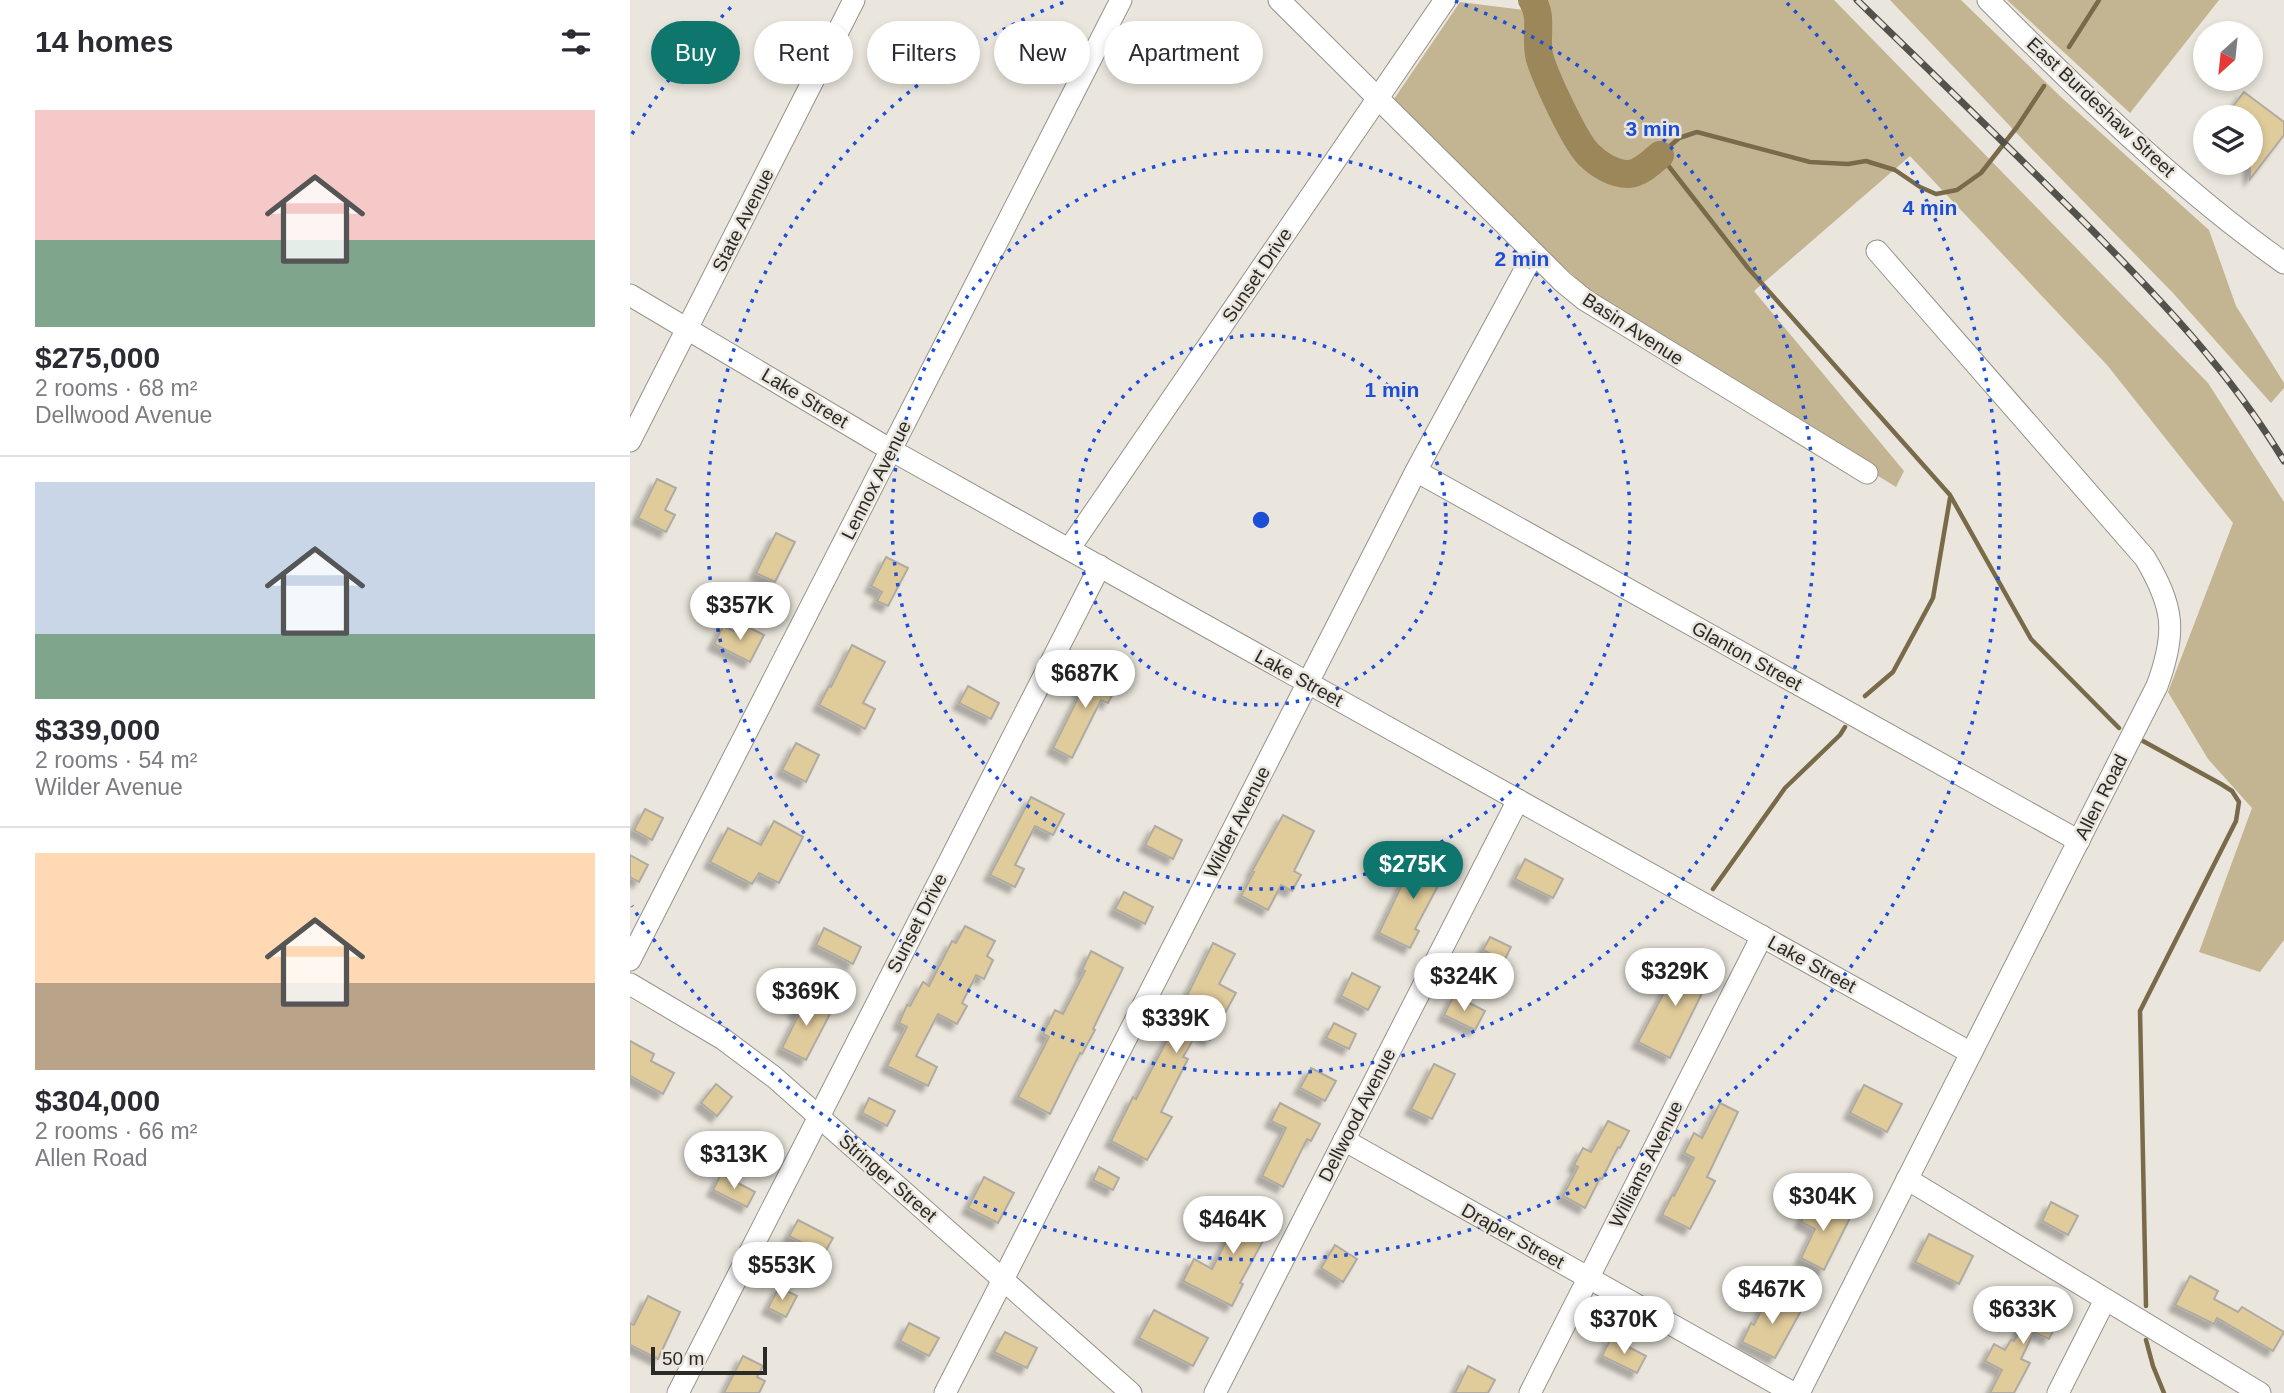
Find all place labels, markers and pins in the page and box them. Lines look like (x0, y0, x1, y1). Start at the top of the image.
centre of rings (1249, 508, 1273, 532)
pin: $357K (691, 582, 789, 642)
pin: $687K (1036, 650, 1134, 710)
pin: $275K (1364, 842, 1462, 901)
pin: $329K (1626, 948, 1724, 1008)
pin: $324K (1415, 954, 1513, 1013)
pin: $369K (757, 968, 855, 1028)
pin: $339K (1127, 996, 1225, 1055)
pin: $313K (685, 1132, 783, 1191)
pin: $304K (1774, 1174, 1872, 1233)
pin: $464K (1184, 1196, 1282, 1256)
pin: $553K (733, 1242, 831, 1302)
pin: $467K (1723, 1266, 1821, 1326)
pin: $633K (1974, 1286, 2072, 1346)
pin: $370K (1575, 1296, 1673, 1356)

